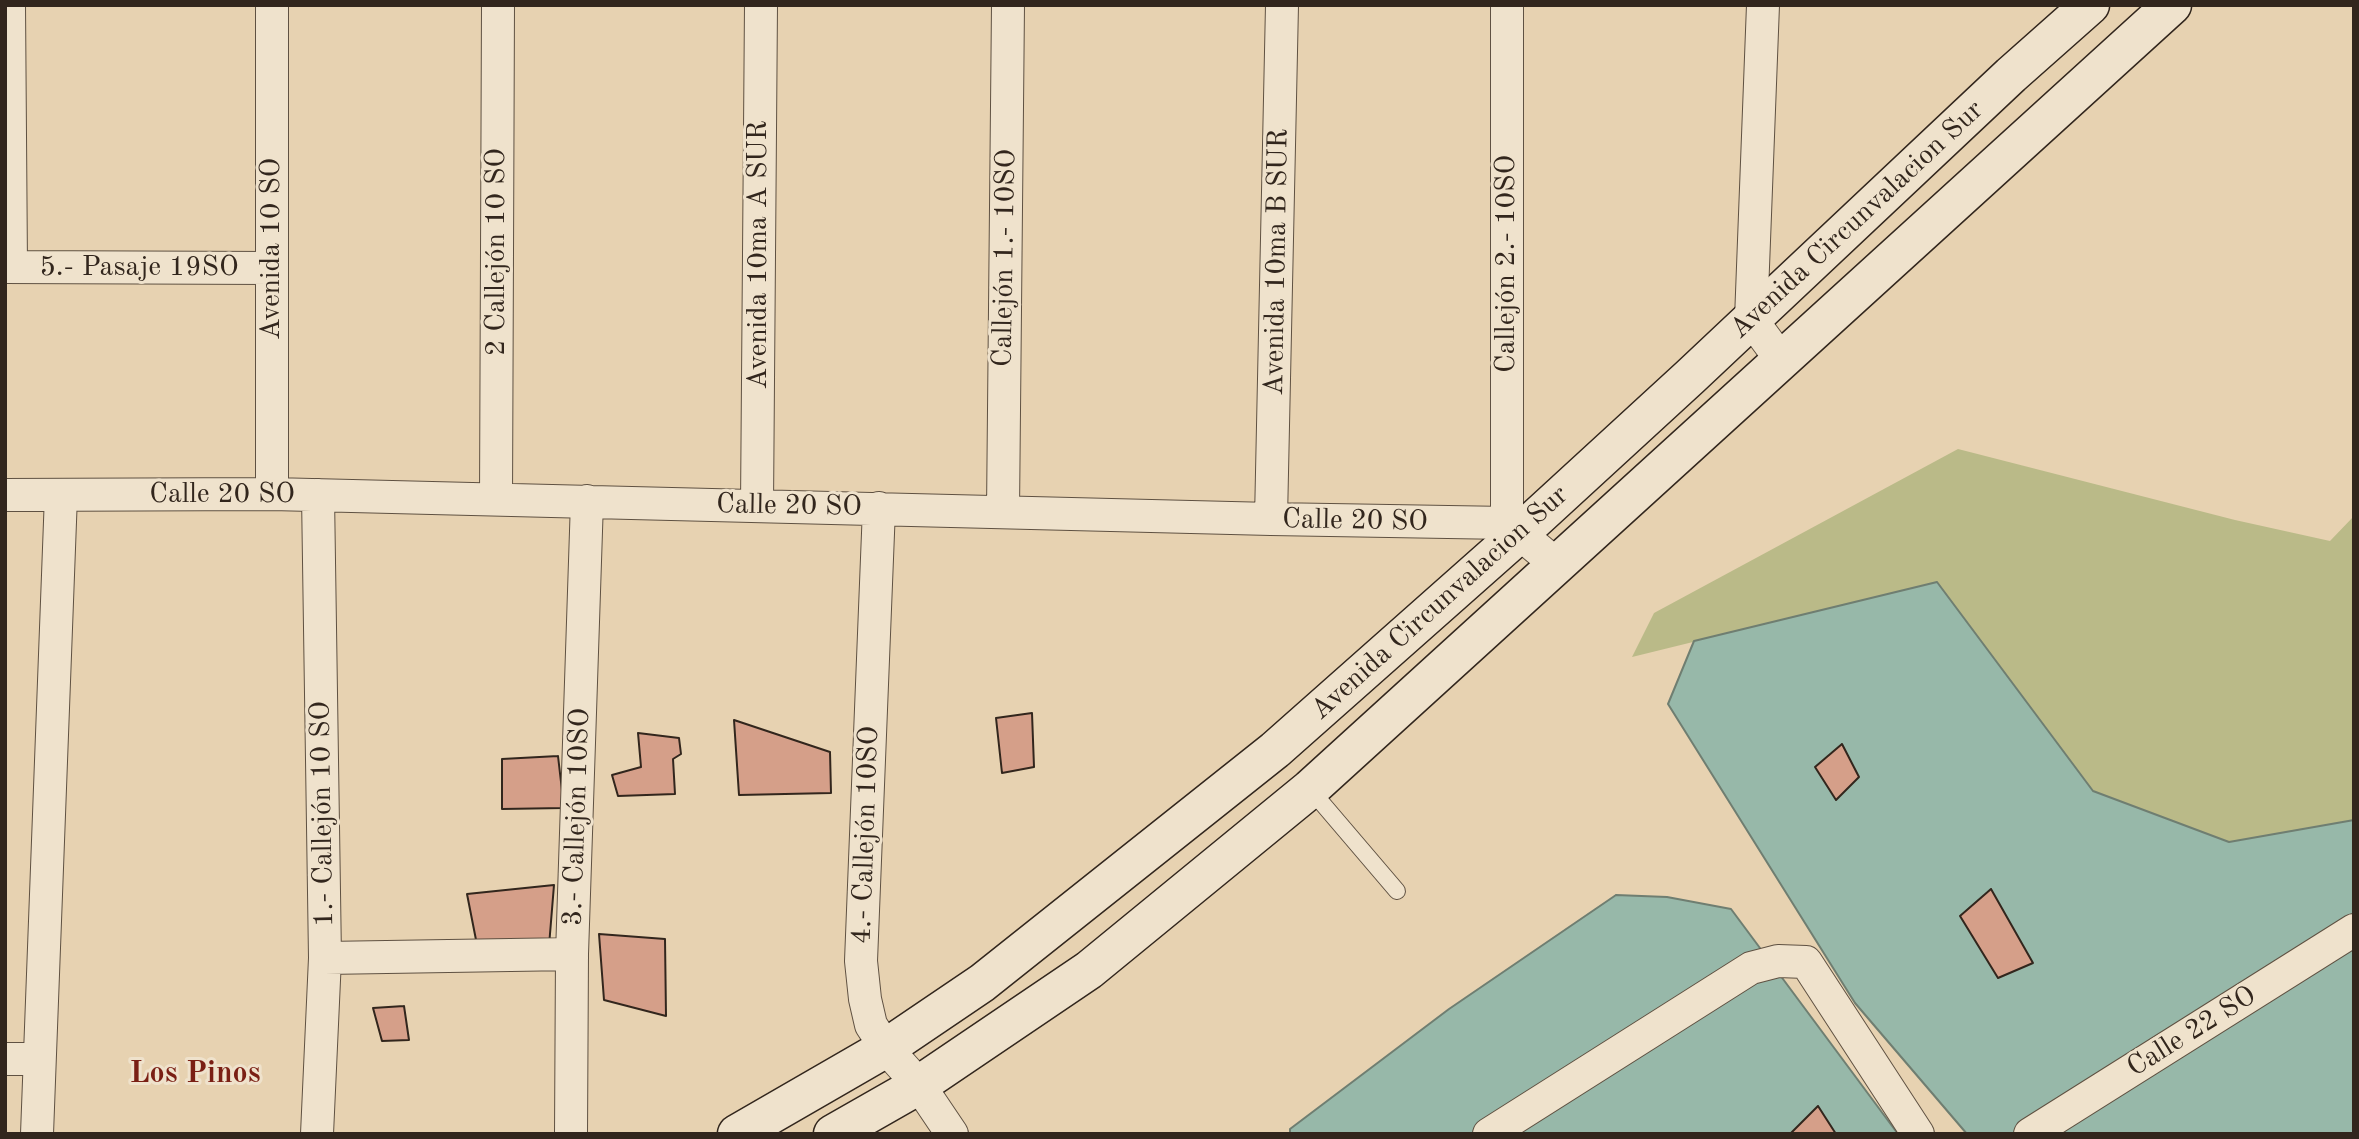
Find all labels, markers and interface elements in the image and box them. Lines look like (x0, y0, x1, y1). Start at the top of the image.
street label: Avenida Circunvalacion Sur (1723, 94, 1991, 346)
street label: Avenida 10ma A SUR (742, 120, 776, 390)
street label: Avenida 10ma B SUR (1258, 128, 1296, 396)
street label: 2 Callejón 10 SO (480, 148, 514, 356)
street label: Callejón 1.- 10SO (986, 149, 1024, 367)
street label: Callejón 2.- 10SO (1490, 155, 1524, 373)
street label: Avenida 10 SO (255, 158, 289, 340)
street label: 5.- Pasaje 19SO (39, 251, 239, 285)
street label: Calle 20 SO (149, 478, 295, 512)
street label: Avenida Circunvalacion Sur (1304, 479, 1576, 727)
street label: Calle 20 SO (716, 488, 862, 524)
street label: Calle 20 SO (1282, 503, 1428, 539)
street label: 1.- Callejón 10 SO (304, 701, 342, 927)
street label: 3.- Callejón 10SO (556, 707, 598, 927)
street label: 4.- Callejón 10SO (845, 725, 887, 945)
street label: Calle 22 SO (2121, 979, 2263, 1085)
district label: Los Pinos (129, 1056, 261, 1092)

